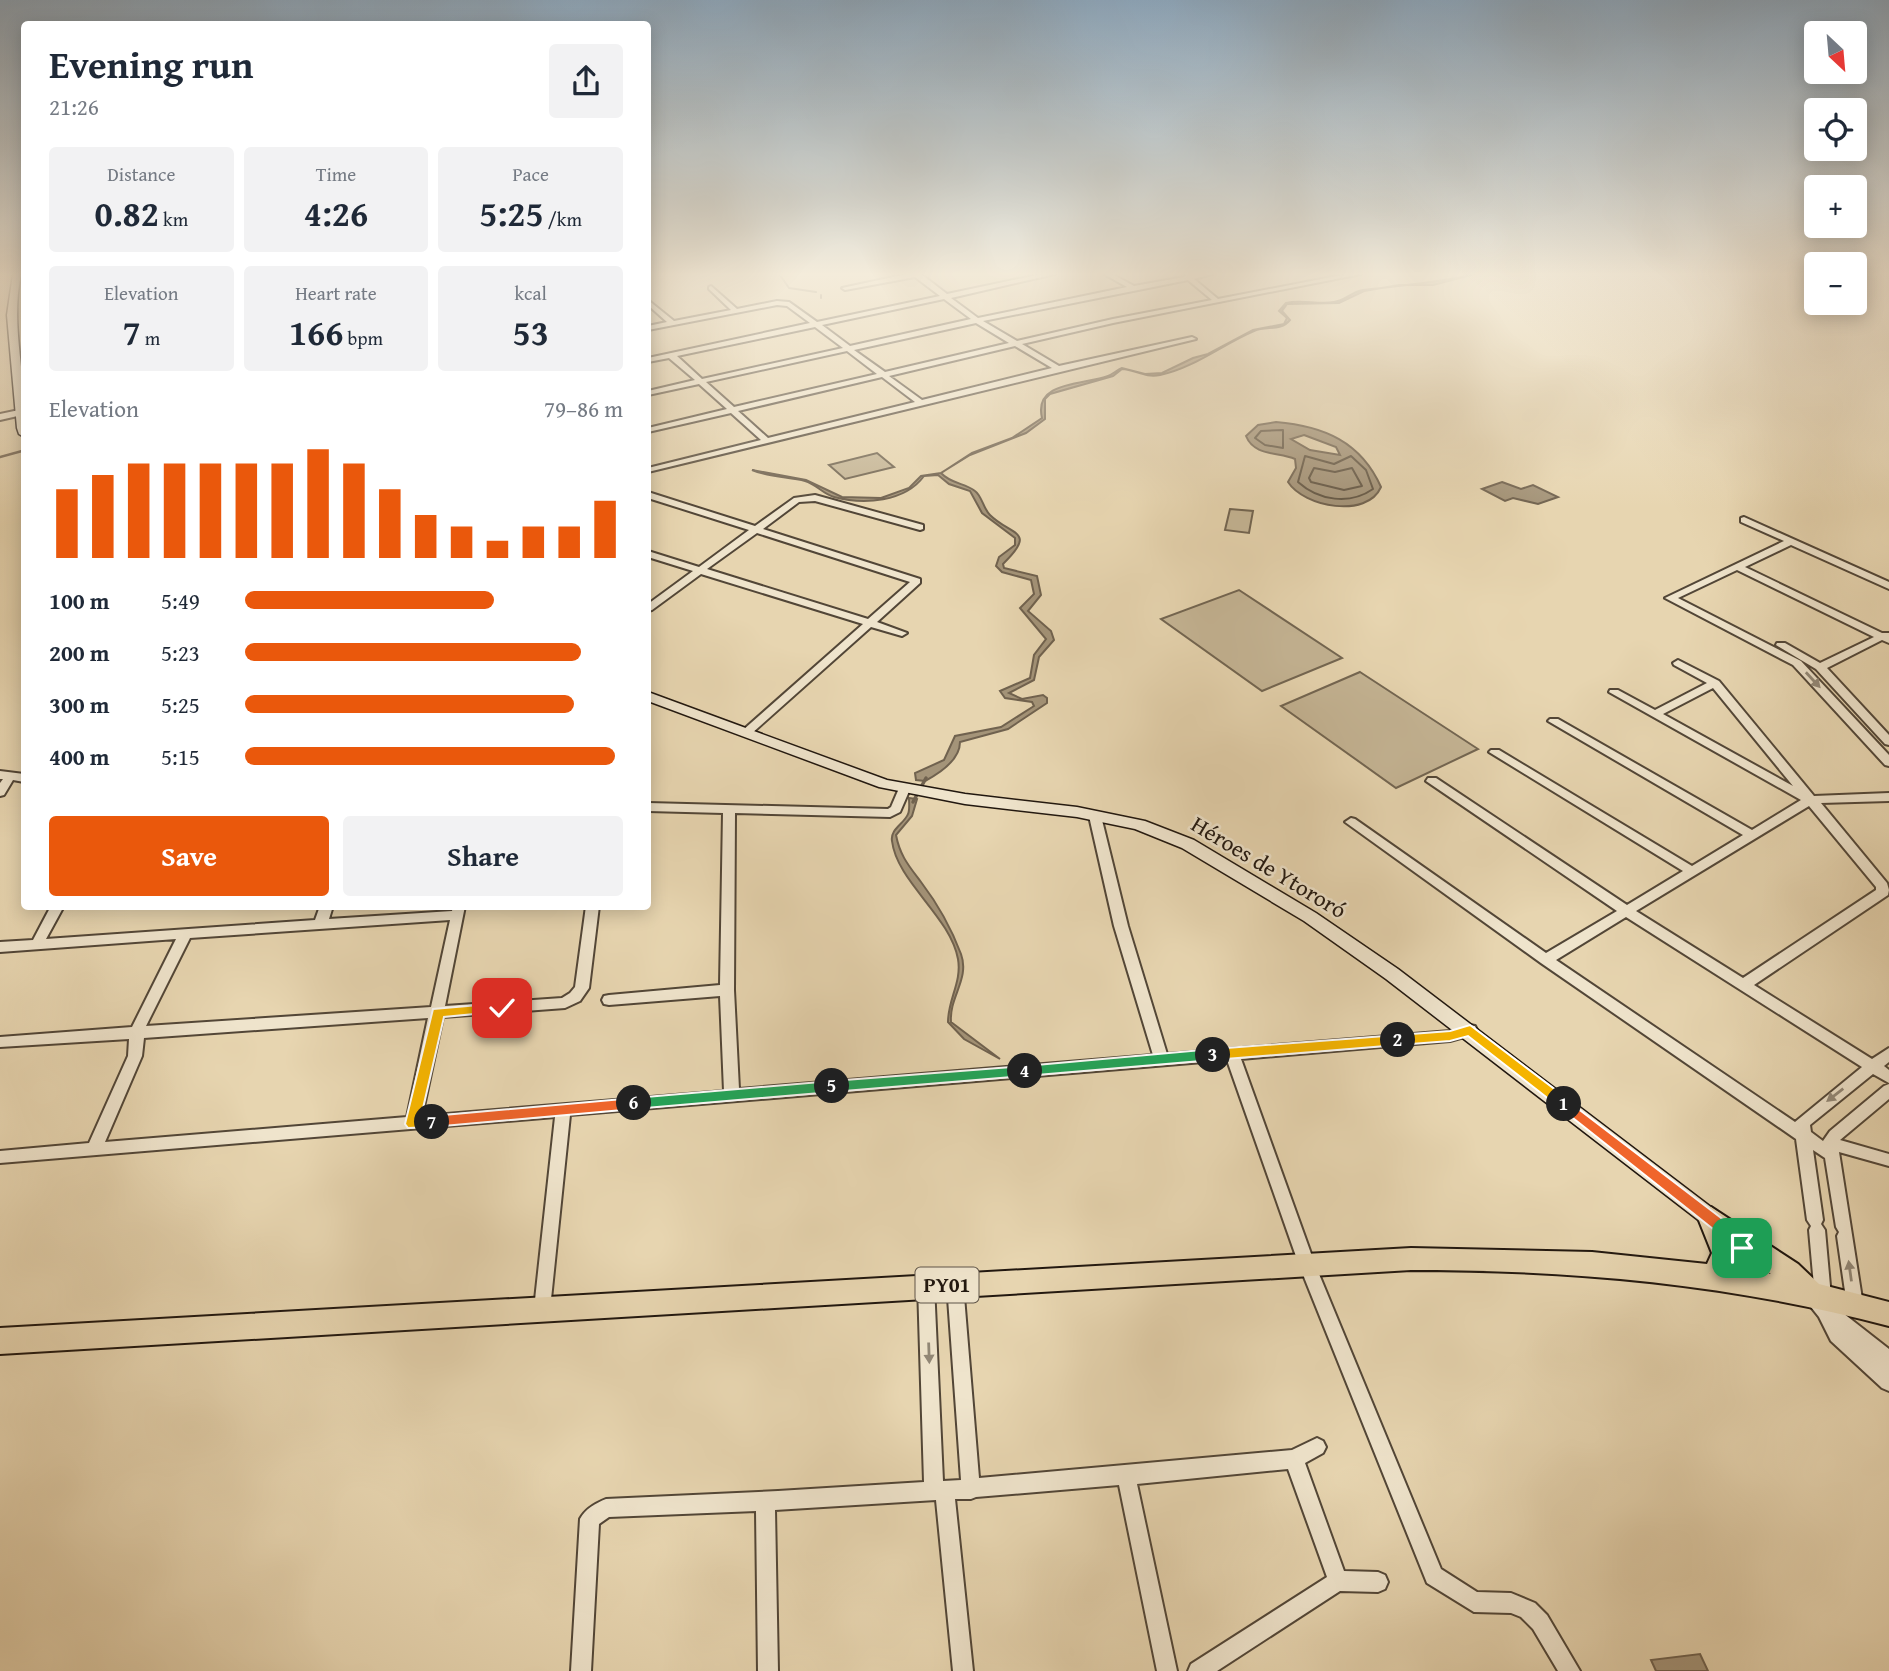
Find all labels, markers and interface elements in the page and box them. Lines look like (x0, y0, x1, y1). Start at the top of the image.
north arrow (1804, 21, 1867, 84)
map controls (1804, 21, 1867, 315)
text: Evening run (49, 36, 253, 92)
button: share (549, 44, 623, 118)
text: 21:26 (49, 90, 99, 123)
button: locate (1804, 98, 1867, 161)
text: Distance (107, 160, 175, 188)
text: Time (316, 160, 356, 188)
text: Pace (512, 160, 549, 188)
button: + (1804, 175, 1867, 238)
text: 0.82 (95, 188, 159, 239)
text: 4:26 (304, 188, 368, 239)
text: 5:25 (479, 188, 544, 239)
text: km (159, 205, 188, 233)
text: /km (544, 205, 582, 233)
button: − (1804, 252, 1867, 315)
text: Elevation (104, 279, 179, 307)
text: Heart rate (295, 279, 377, 307)
text: kcal (514, 279, 547, 307)
text: 7 (122, 307, 141, 358)
text: 166 (289, 307, 343, 358)
text: 53 (513, 307, 549, 358)
text: m (141, 324, 160, 352)
text: bpm (343, 324, 383, 352)
text: Elevation (49, 392, 139, 425)
text: 79–86 m (544, 392, 623, 425)
text: 100 m (49, 584, 110, 617)
text: 5:49 (161, 584, 200, 617)
text: 200 m (49, 636, 110, 669)
text: 5:23 (161, 636, 200, 669)
one-way arrow (1805, 672, 1822, 689)
text: 300 m (49, 688, 110, 721)
text: 5:25 (161, 688, 200, 721)
text: 400 m (49, 740, 110, 773)
text: 5:15 (161, 740, 200, 773)
street label: Héroes de Ytororó (1185, 807, 1353, 926)
button: Save (49, 816, 329, 896)
button: Share (343, 816, 623, 896)
pin (472, 978, 532, 1038)
icon: check (483, 989, 521, 1027)
pin: 2 (1380, 1023, 1416, 1058)
text: 2 (1393, 1025, 1402, 1053)
pin: 3 (1196, 1038, 1230, 1072)
text: 3 (1208, 1040, 1217, 1068)
pin: 4 (1007, 1054, 1042, 1088)
text: 4 (1020, 1056, 1029, 1084)
pin: 5 (814, 1068, 850, 1104)
text: 5 (827, 1071, 836, 1099)
pin: 6 (616, 1086, 652, 1120)
pin: 1 (1546, 1086, 1582, 1122)
one-way arrow (1826, 1087, 1844, 1102)
text: 6 (629, 1088, 638, 1116)
text: 1 (1559, 1089, 1568, 1117)
pin: 7 (414, 1104, 450, 1140)
text: 7 (427, 1107, 436, 1135)
pin (1712, 1218, 1772, 1278)
icon: arrive (1723, 1229, 1761, 1267)
one-way arrow (1845, 1260, 1856, 1282)
road number: PY01 (916, 1268, 978, 1302)
one-way arrow (923, 1343, 934, 1365)

